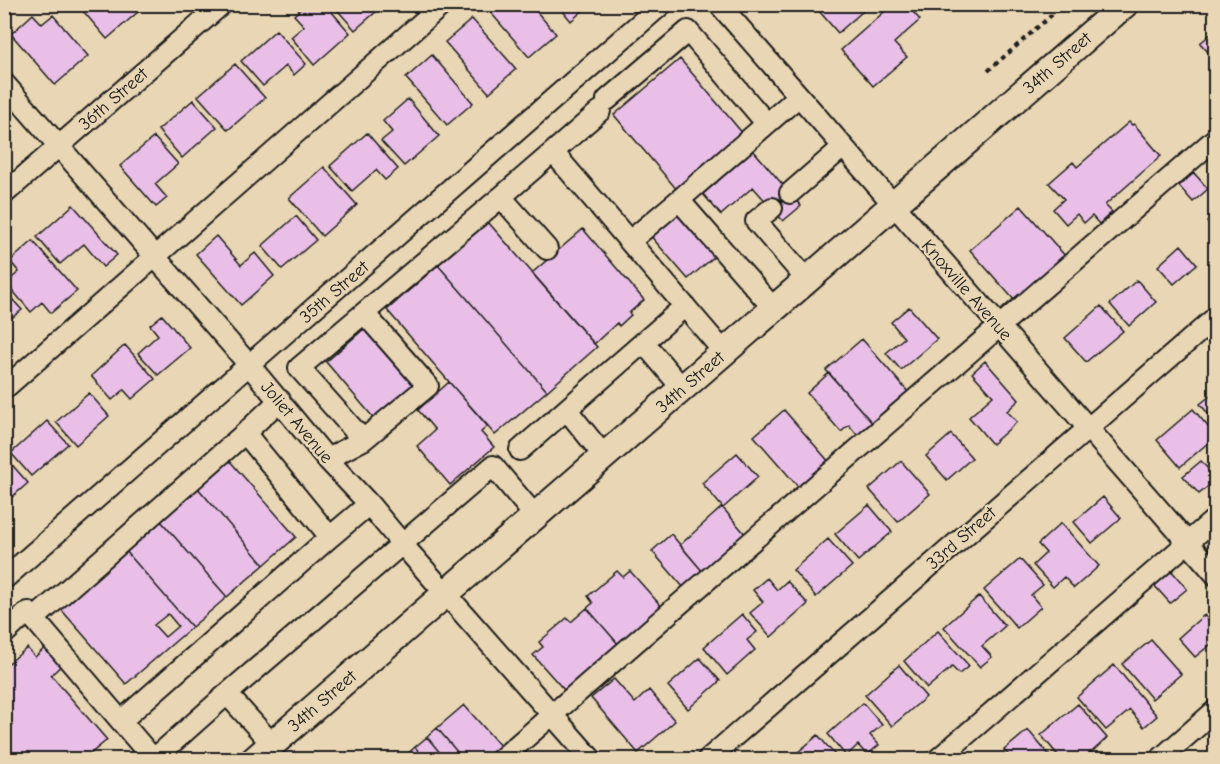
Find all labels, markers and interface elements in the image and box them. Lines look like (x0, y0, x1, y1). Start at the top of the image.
street label: 34th Street (1019, 27, 1096, 99)
street label: 36th Street (74, 63, 153, 135)
street label: Knoxville Avenue (917, 236, 1016, 345)
street label: 35th Street (295, 256, 374, 328)
street label: 34th Street (652, 346, 729, 418)
street label: Joliet Avenue (256, 377, 337, 468)
street label: 33rd Street (922, 502, 1001, 574)
street label: 34th Street (284, 665, 361, 737)

